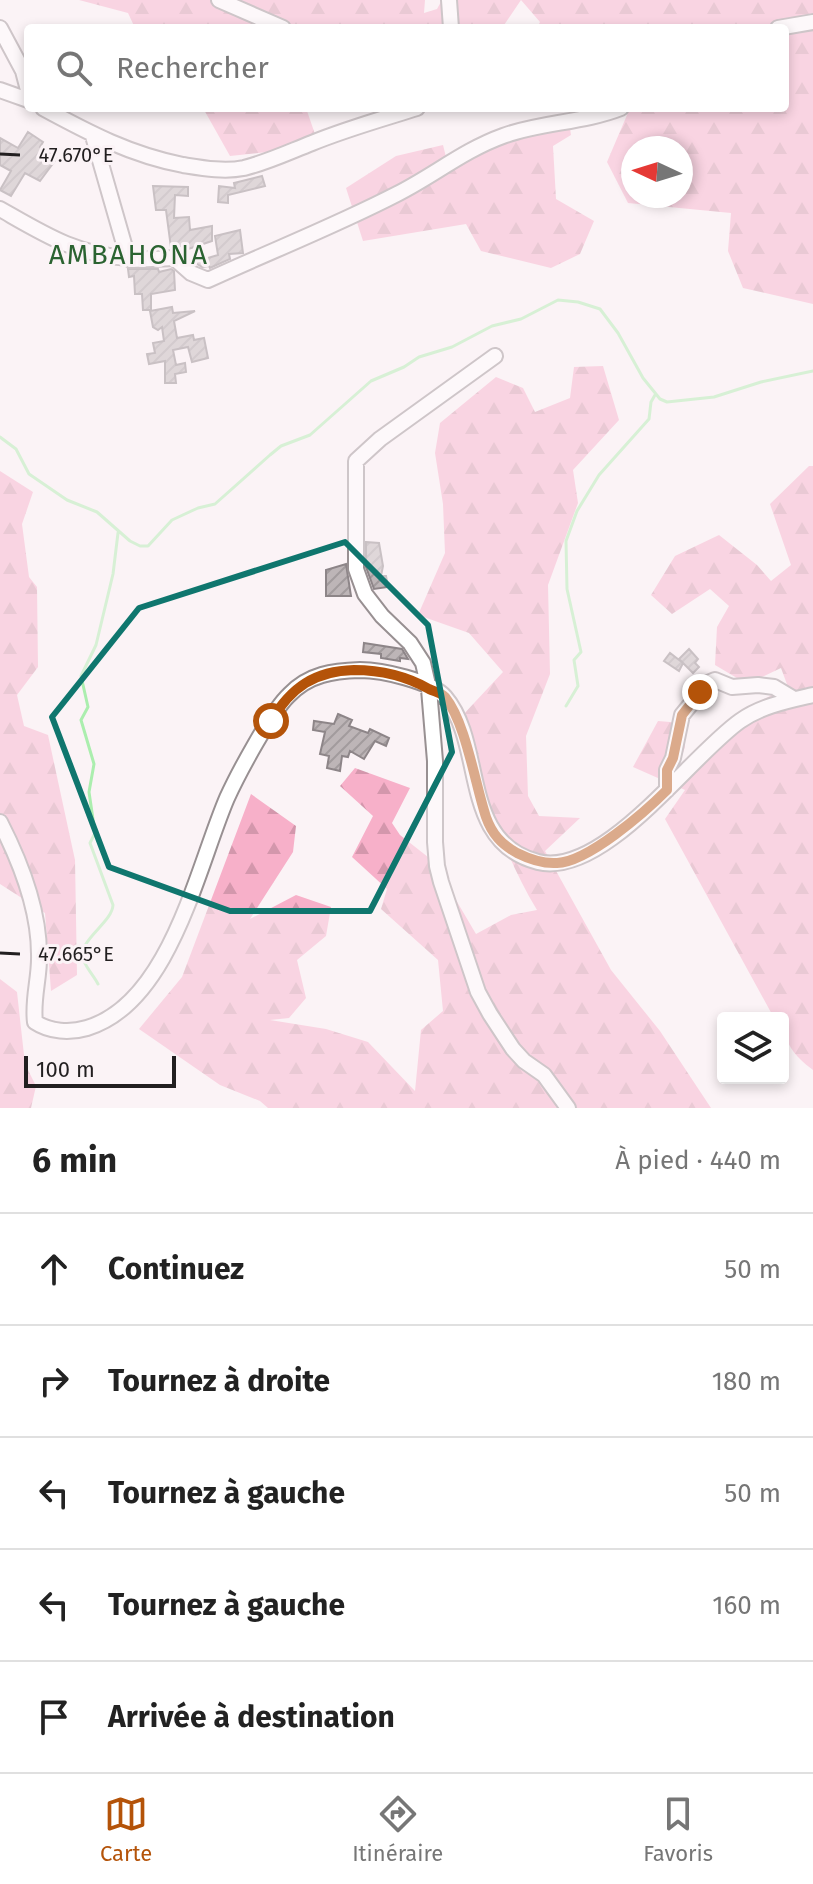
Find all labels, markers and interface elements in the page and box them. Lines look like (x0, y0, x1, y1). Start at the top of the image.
search box (24, 24, 789, 112)
icon: search (52, 46, 96, 90)
text: Rechercher (116, 50, 269, 86)
north arrow (621, 136, 693, 208)
text: 47.670°E (39, 143, 113, 167)
district label: AMBAHONA (49, 238, 209, 271)
route end (682, 674, 718, 710)
route start (253, 703, 289, 739)
text: 47.665°E (38, 942, 114, 966)
map controls (717, 1012, 789, 1084)
button: layers (717, 1012, 789, 1084)
scale bar (24, 1052, 176, 1088)
text: 100 m (36, 1056, 95, 1083)
text: 6 min (32, 1140, 117, 1181)
text: À pied · 440 m (615, 1145, 781, 1176)
icon: ahead (32, 1247, 76, 1291)
text: Continuez (108, 1251, 244, 1287)
text: 50 m (724, 1254, 781, 1285)
icon: right (32, 1359, 76, 1403)
text: Tournez à droite (108, 1363, 330, 1399)
text: 180 m (712, 1366, 781, 1397)
icon: left (32, 1471, 76, 1515)
text: Tournez à gauche (108, 1475, 345, 1511)
text: 50 m (724, 1478, 781, 1509)
icon: left (32, 1583, 76, 1627)
text: Tournez à gauche (108, 1587, 345, 1623)
text: 160 m (712, 1590, 781, 1621)
icon: arrive (32, 1695, 76, 1739)
text: Arrivée à destination (108, 1699, 395, 1735)
tab: Carte (100, 1792, 152, 1867)
tab: Itinéraire (352, 1792, 443, 1867)
tab: Favoris (643, 1792, 713, 1867)

